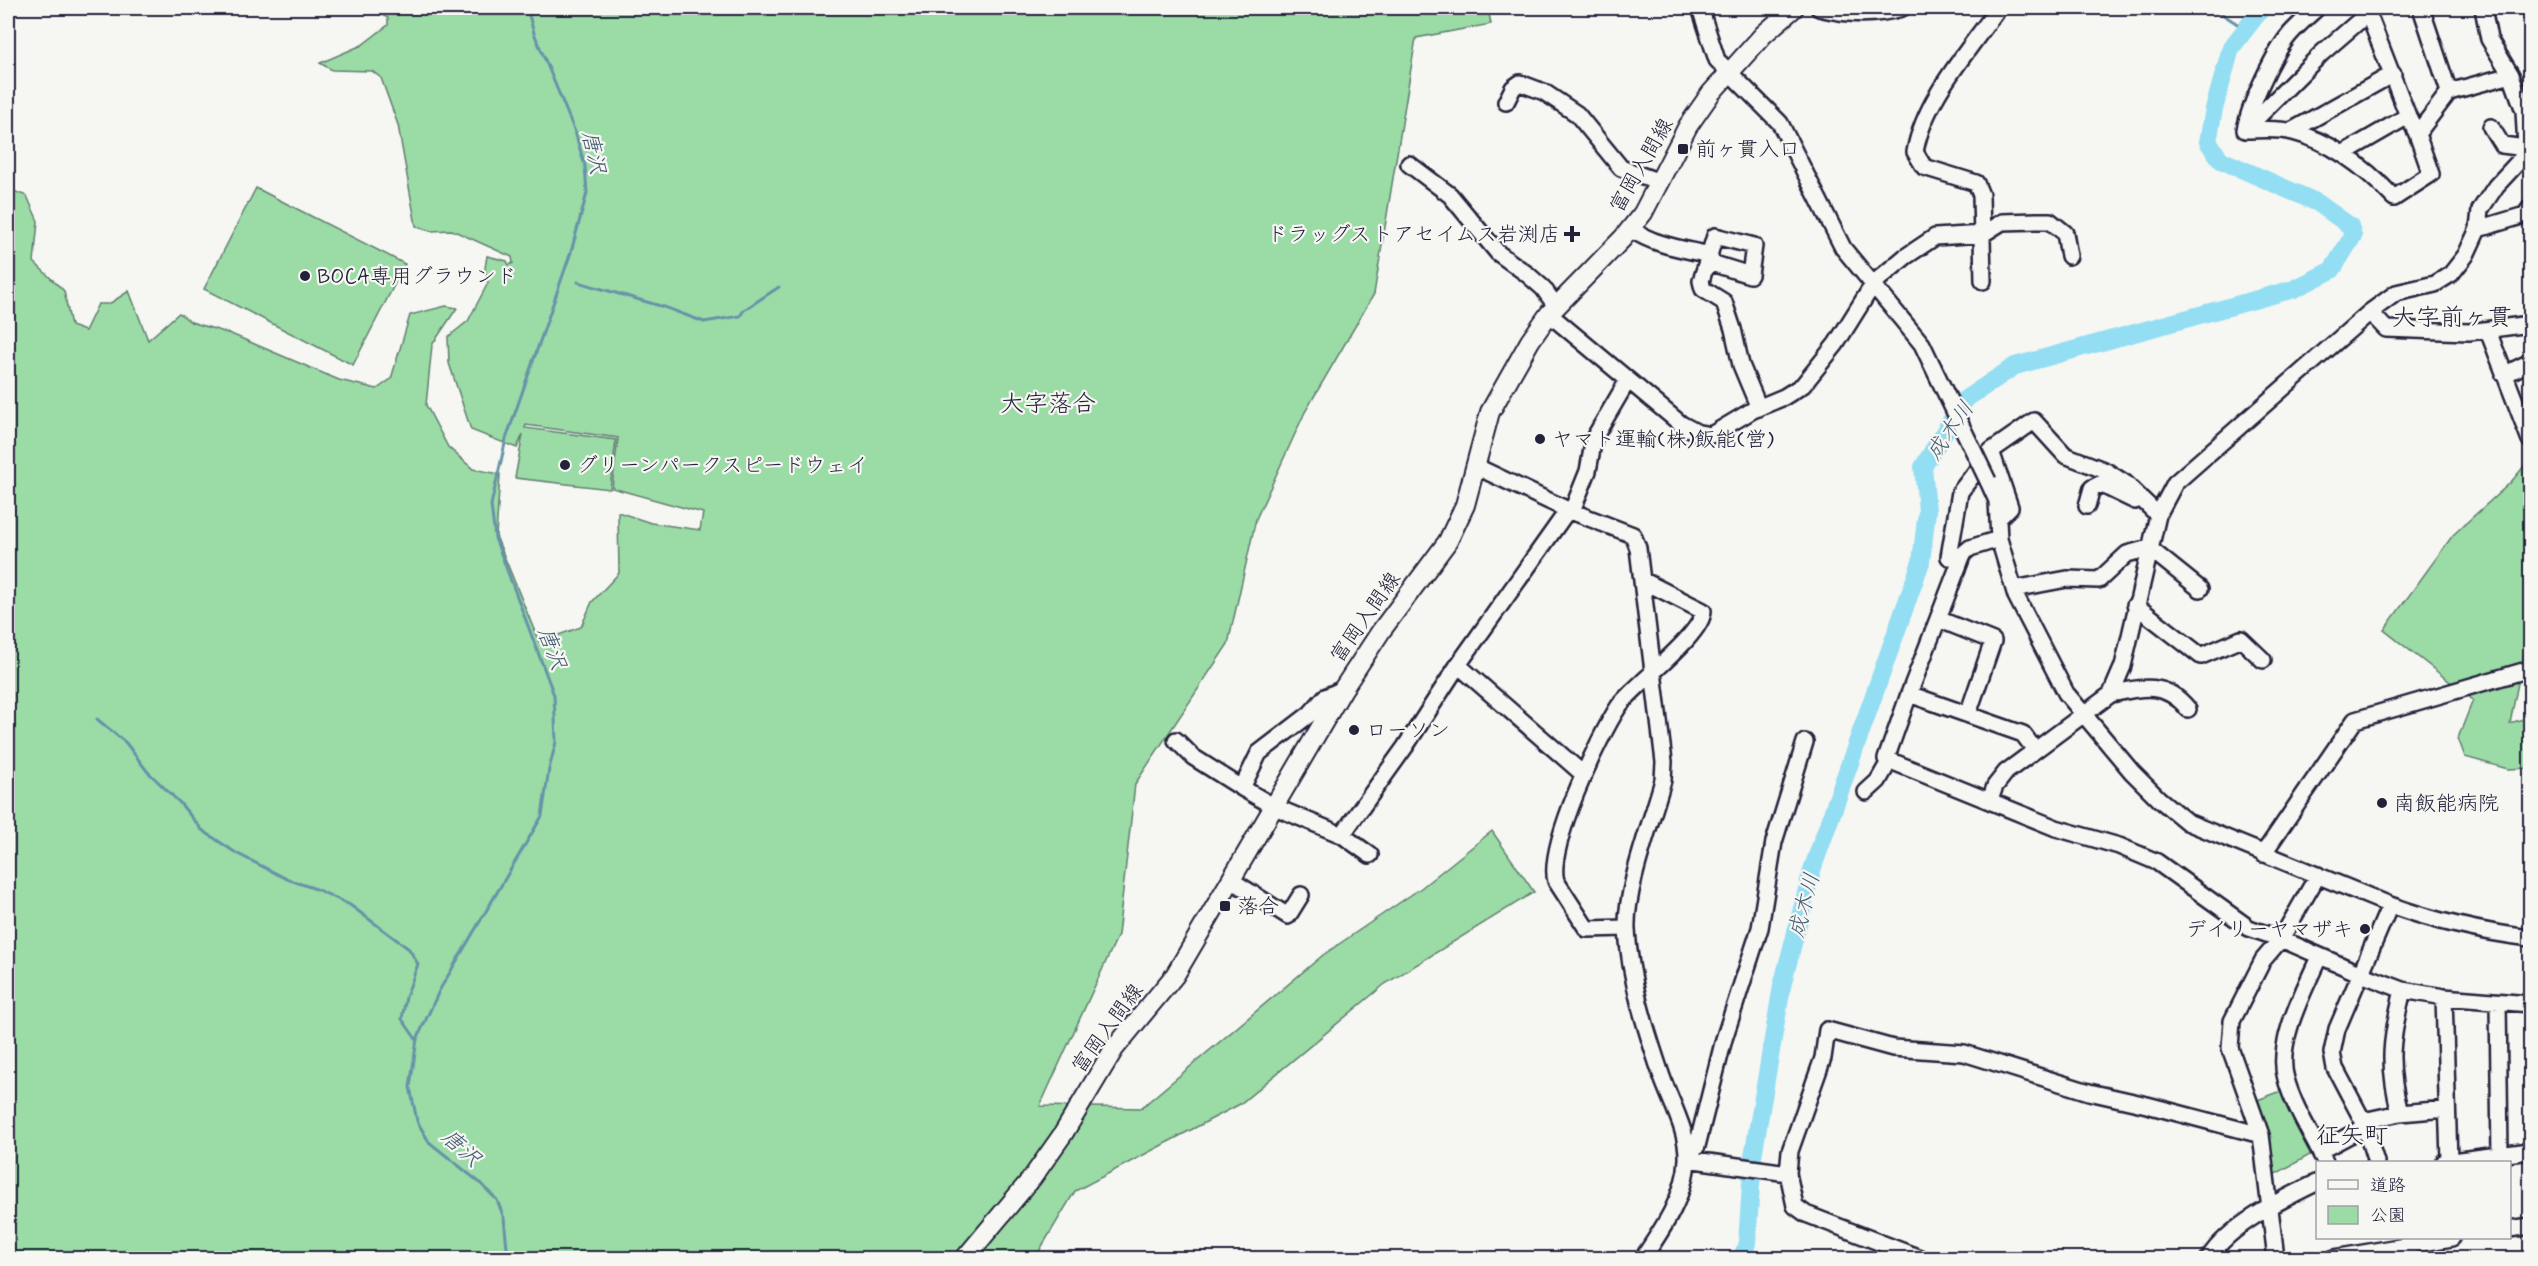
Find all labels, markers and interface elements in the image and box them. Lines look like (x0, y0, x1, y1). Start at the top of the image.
street label: 富岡入間線 (1603, 113, 1680, 218)
water label: 唐沢 (575, 128, 612, 178)
place label: 前ヶ貫入口 (1695, 136, 1800, 164)
marker: 前ヶ貫入口 (1676, 142, 1690, 156)
place label: ドラッグストアセイムス岩渕店 (1267, 221, 1560, 249)
marker: ドラッグストアセイムス岩渕店 (1565, 227, 1579, 241)
place label: BOCA専用グラウンド (317, 263, 517, 291)
marker: BOCA専用グラウンド (298, 269, 312, 283)
district label: 大字前ヶ貫 (2392, 303, 2512, 334)
district label: 大字落合 (1000, 389, 1096, 420)
water label: 成木川 (1920, 396, 1981, 466)
place label: ヤマト運輸(株)飯能(営) (1552, 426, 1774, 454)
marker: ヤマト運輸(株)飯能(営) (1533, 432, 1547, 446)
place label: グリーンパークスピードウェイ (577, 452, 867, 480)
marker: グリーンパークスピードウェイ (558, 458, 572, 472)
street label: 富岡入間線 (1324, 567, 1407, 669)
water label: 唐沢 (530, 623, 572, 675)
place label: ローソン (1366, 717, 1450, 745)
marker: ローソン (1347, 723, 1361, 737)
place label: 南飯能病院 (2394, 790, 2499, 818)
marker: 南飯能病院 (2375, 796, 2389, 810)
water label: 成木川 (1783, 870, 1827, 941)
place label: 落合 (1237, 893, 1279, 921)
marker: 落合 (1218, 899, 1232, 913)
place label: デイリーヤマザキ (2186, 916, 2353, 944)
marker: デイリーヤマザキ (2358, 922, 2372, 936)
street label: 富岡入間線 (1066, 978, 1150, 1079)
district label: 征矢町 (2316, 1121, 2388, 1152)
water label: 唐沢 (435, 1123, 487, 1174)
legend (2316, 1161, 2511, 1239)
text: 道路 (2370, 1174, 2406, 1198)
text: 公園 (2370, 1204, 2406, 1228)

